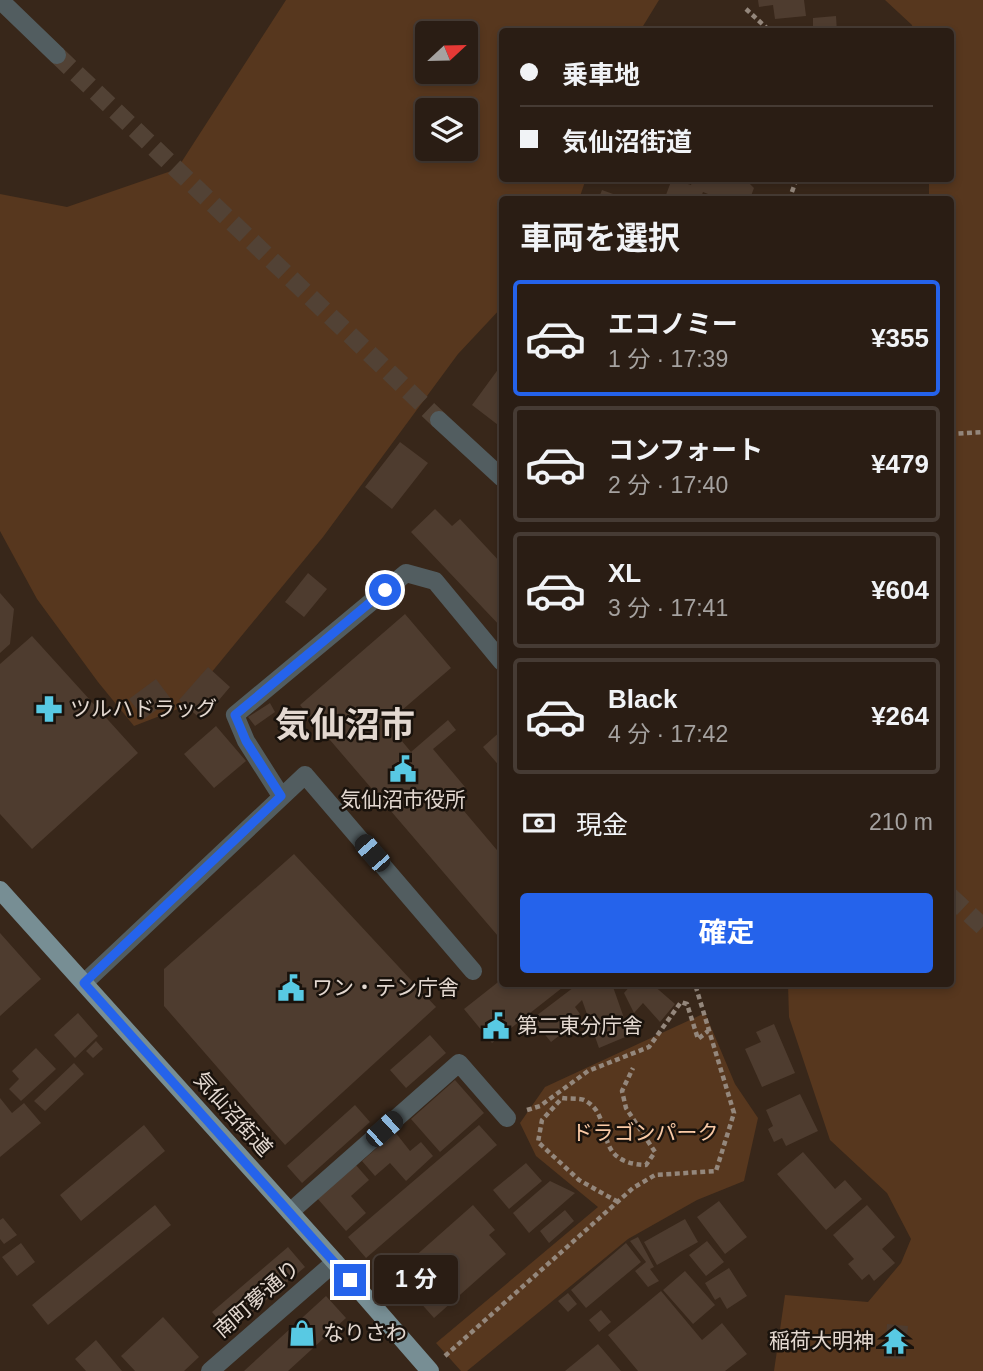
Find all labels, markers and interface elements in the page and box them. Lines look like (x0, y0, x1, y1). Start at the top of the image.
north arrow (415, 21, 478, 84)
map controls (415, 21, 478, 161)
text: 乗車地 (562, 60, 640, 90)
button: layers (415, 98, 478, 161)
text: 気仙沼街道 (562, 127, 692, 157)
text: 車両を選択 (520, 220, 680, 256)
icon: car (524, 307, 587, 370)
text: エコノミー (608, 309, 738, 339)
text: ¥355 (871, 323, 929, 353)
text: 1 分 · 17:39 (608, 346, 728, 372)
icon: car (524, 433, 587, 496)
text: コンフォート (608, 435, 763, 465)
text: ¥479 (871, 449, 929, 479)
text: 2 分 · 17:40 (608, 472, 728, 498)
text: XL (608, 558, 641, 588)
icon: car (524, 559, 587, 622)
route start (369, 574, 401, 606)
text: ¥604 (871, 575, 929, 605)
text: 3 分 · 17:41 (608, 595, 728, 621)
text: Black (608, 684, 677, 714)
icon: car (524, 685, 587, 748)
pharmacy icon: ツルハドラッグ (34, 694, 64, 724)
place label: ツルハドラッグ (70, 697, 217, 720)
text: ¥264 (871, 701, 929, 731)
district label: 気仙沼市 (275, 705, 415, 744)
text: 4 分 · 17:42 (608, 721, 728, 747)
public building icon: 気仙沼市役所 (388, 754, 418, 784)
place label: 気仙沼市役所 (340, 788, 466, 811)
icon: cash (520, 804, 558, 842)
text: 210 m (869, 809, 933, 835)
text: 現金 (576, 810, 628, 840)
car (351, 830, 394, 876)
button: 確定 (520, 893, 933, 973)
public building icon: ワン・テン庁舎 (276, 973, 306, 1003)
place label: ワン・テン庁舎 (312, 976, 459, 999)
public building icon: 第二東分庁舎 (481, 1011, 511, 1041)
place label: 第二東分庁舎 (517, 1014, 643, 1037)
street label: 気仙沼街道 (190, 1067, 277, 1160)
car (362, 1107, 407, 1151)
park label: ドラゴンパーク (572, 1121, 719, 1144)
street label: 南町夢通り (210, 1256, 304, 1342)
callout: 1 分 (374, 1256, 458, 1304)
route end (334, 1264, 366, 1296)
text: 1 分 (395, 1266, 437, 1292)
shop icon: なりさわ (287, 1318, 317, 1348)
place label: なりさわ (323, 1321, 407, 1344)
temple icon: 稲荷大明神 (880, 1326, 910, 1356)
place label: 稲荷大明神 (769, 1329, 874, 1352)

